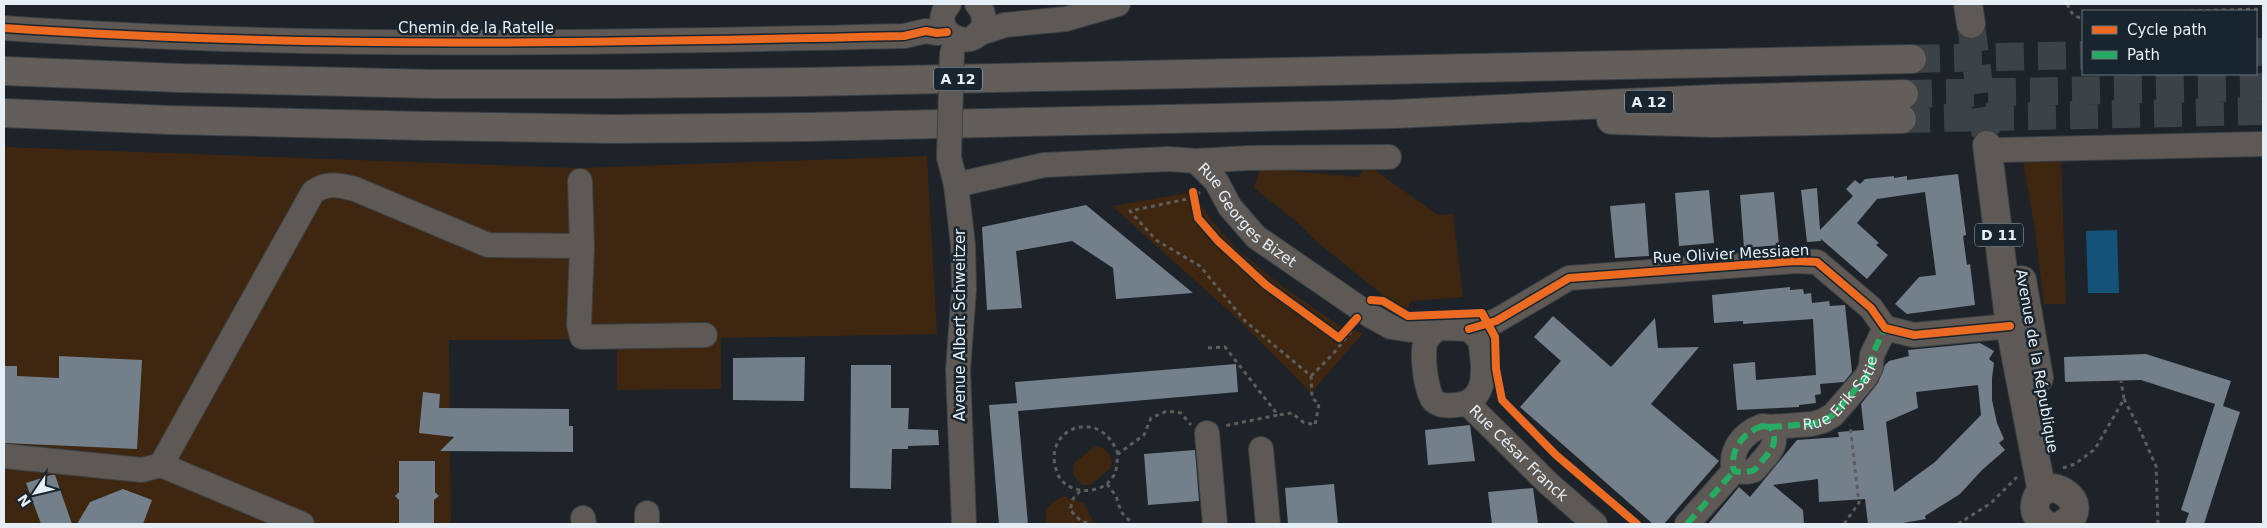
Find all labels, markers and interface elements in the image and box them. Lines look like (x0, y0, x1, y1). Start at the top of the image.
legend (2082, 10, 2257, 75)
street label: Chemin de la Ratelle (398, 19, 554, 37)
text: Cycle path (2127, 21, 2207, 39)
text: Path (2127, 46, 2160, 64)
road number: A 12 (934, 68, 982, 90)
road number: A 12 (1625, 90, 1673, 114)
street label: Rue Georges Bizet (1194, 159, 1300, 271)
road number: D 11 (1975, 224, 2023, 246)
street label: Avenue Albert Schweitzer (951, 228, 969, 421)
street label: Rue Olivier Messiaen (1652, 241, 1810, 267)
street label: Avenue de la République (2012, 268, 2062, 454)
street label: Rue Erik Satie (1802, 356, 1881, 434)
street label: Rue César Franck (1466, 401, 1572, 505)
north arrow (10, 468, 60, 518)
text: N (14, 491, 34, 510)

